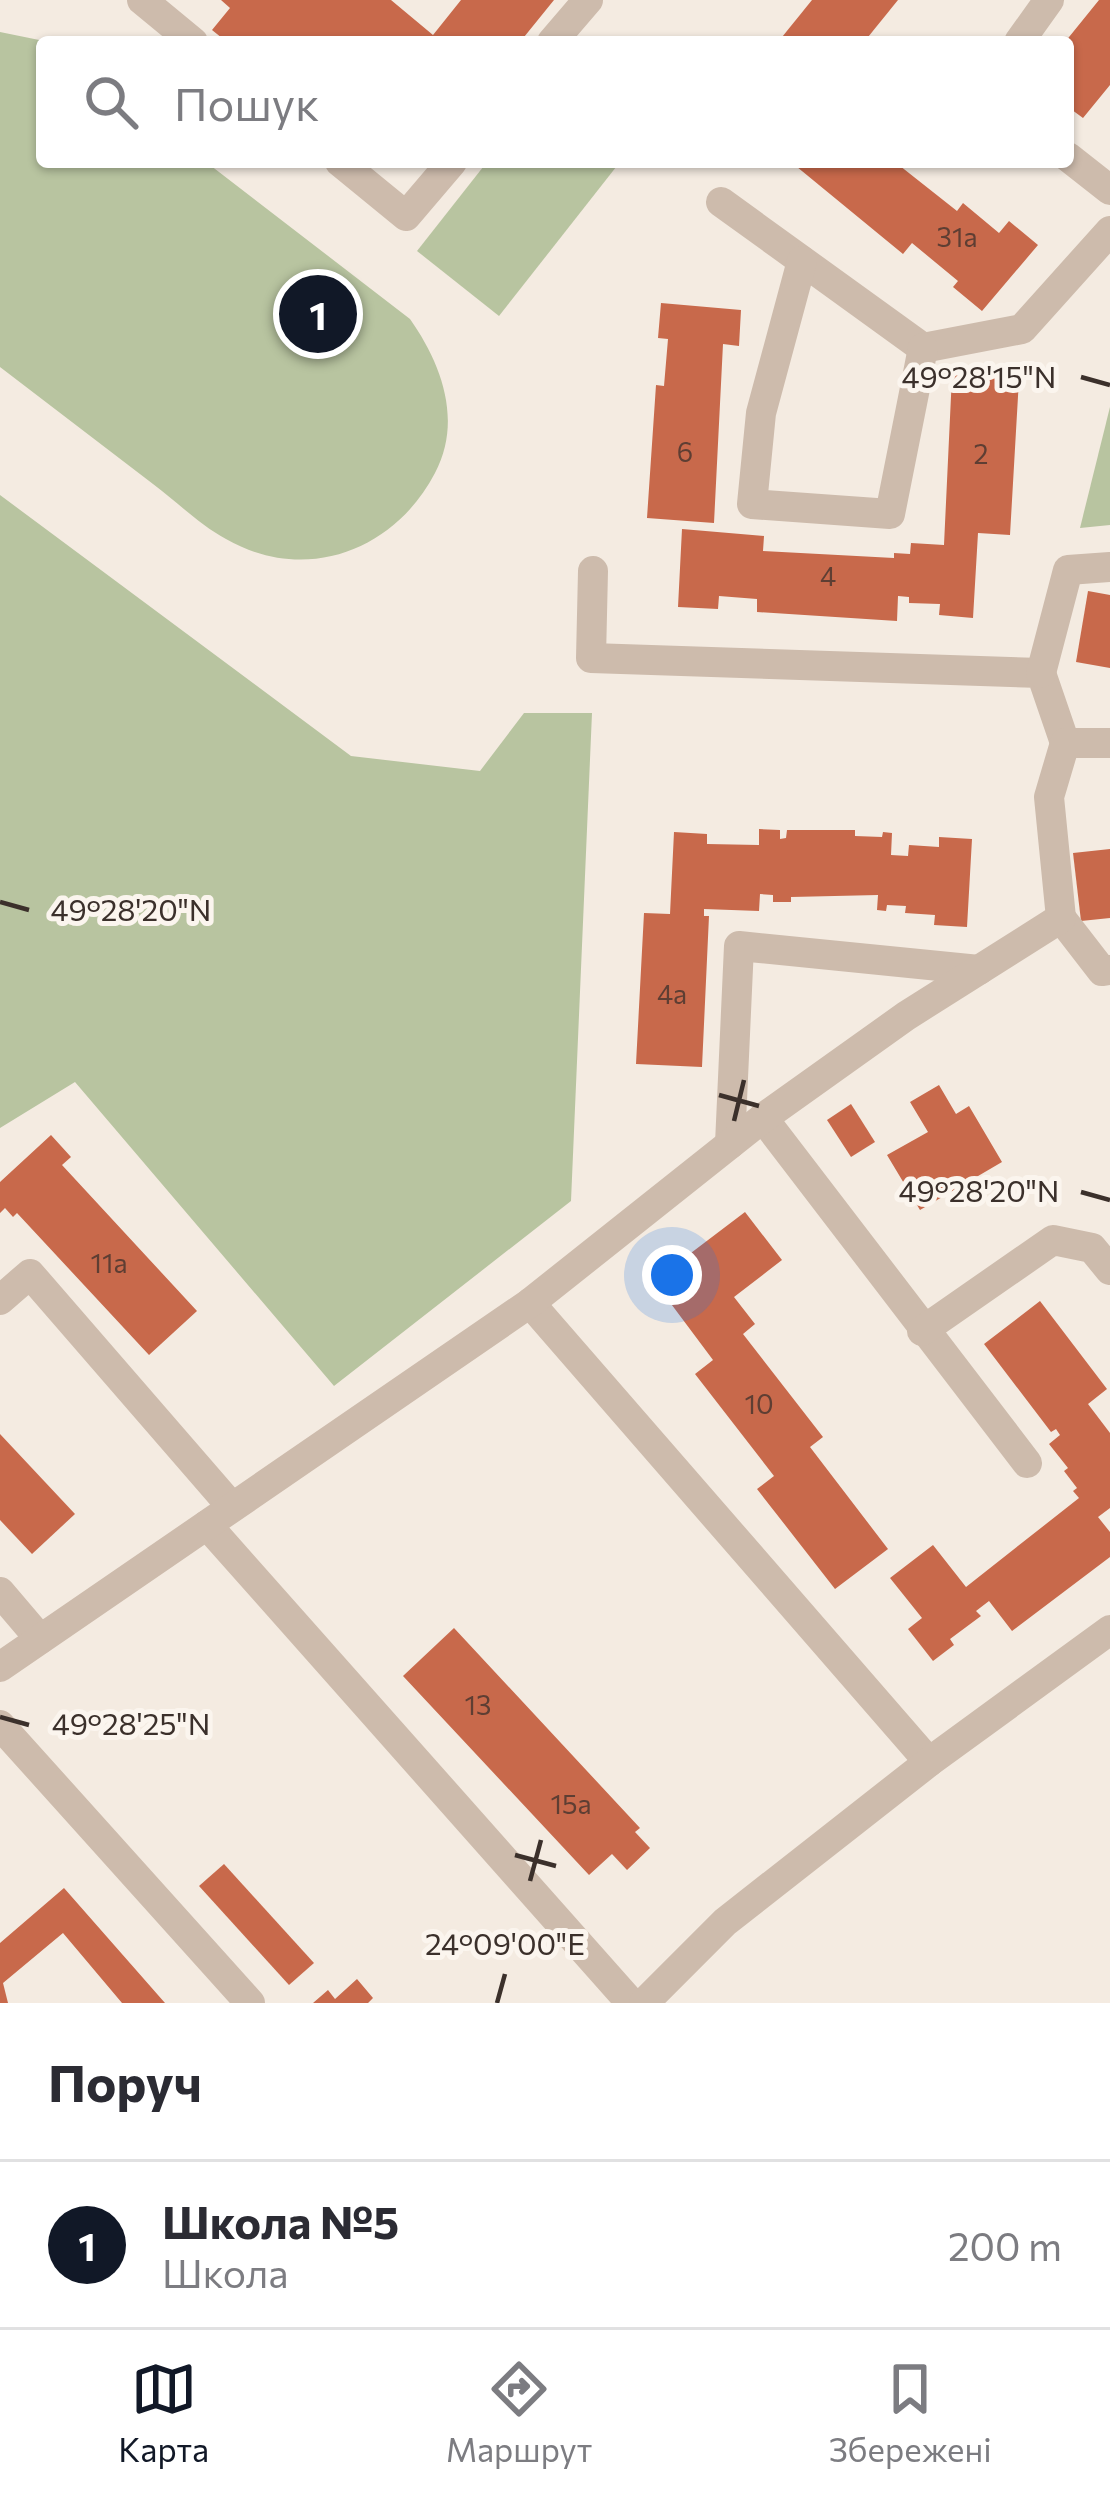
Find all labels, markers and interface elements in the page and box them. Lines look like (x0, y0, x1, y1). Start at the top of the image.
search box (36, 36, 1074, 168)
icon: search (78, 69, 144, 135)
text: Пошук (174, 75, 319, 130)
house number: 31а (937, 220, 977, 253)
pin: 1 (279, 269, 357, 359)
text: 49°28'15"N (902, 357, 1056, 394)
house number: 6 (677, 435, 693, 468)
house number: 2 (974, 437, 988, 470)
house number: 4 (820, 559, 836, 592)
text: 49°28'20"N (51, 890, 211, 927)
house number: 4а (657, 977, 687, 1010)
text: 49°28'20"N (899, 1171, 1059, 1208)
your location (642, 1245, 702, 1305)
house number: 11а (90, 1246, 128, 1279)
house number: 10 (744, 1387, 774, 1420)
house number: 13 (465, 1688, 491, 1721)
text: 49°28'25"N (52, 1704, 210, 1741)
house number: 15а (550, 1787, 592, 1820)
text: 24°09'00"E (425, 1924, 585, 1961)
text: Поруч (48, 2050, 202, 2113)
text: Школа №5 (162, 2193, 399, 2248)
text: 1 (78, 2221, 96, 2269)
text: 200 m (948, 2221, 1062, 2269)
text: Школа (162, 2248, 289, 2296)
tab: Карта (118, 2356, 209, 2469)
tab: Маршрут (446, 2356, 592, 2469)
tab: Збережені (829, 2356, 992, 2469)

